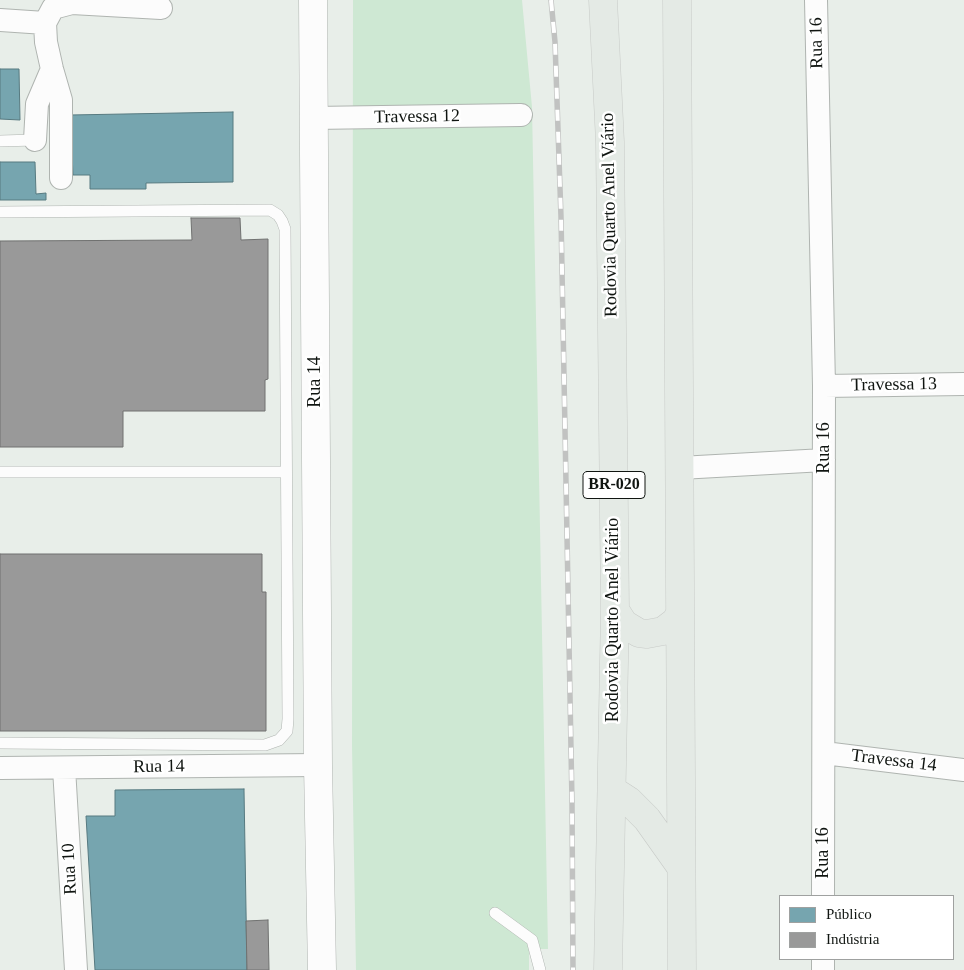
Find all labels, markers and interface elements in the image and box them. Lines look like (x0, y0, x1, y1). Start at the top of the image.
street label: Rua 16 (806, 17, 828, 69)
street label: Travessa 12 (374, 105, 460, 129)
street label: Rodovia Quarto Anel Viário (597, 113, 623, 317)
street label: Rua 14 (304, 356, 326, 408)
street label: Travessa 13 (851, 373, 937, 397)
street label: Rua 16 (813, 422, 835, 474)
road number: BR-020 (583, 472, 645, 498)
street label: Rodovia Quarto Anel Viário (602, 518, 624, 722)
street label: Travessa 14 (850, 745, 938, 777)
street label: Rua 14 (133, 756, 185, 778)
street label: Rua 16 (812, 827, 834, 879)
street label: Rua 10 (58, 843, 82, 895)
legend (779, 895, 954, 960)
text: Público (826, 906, 872, 922)
text: Indústria (826, 931, 879, 947)

